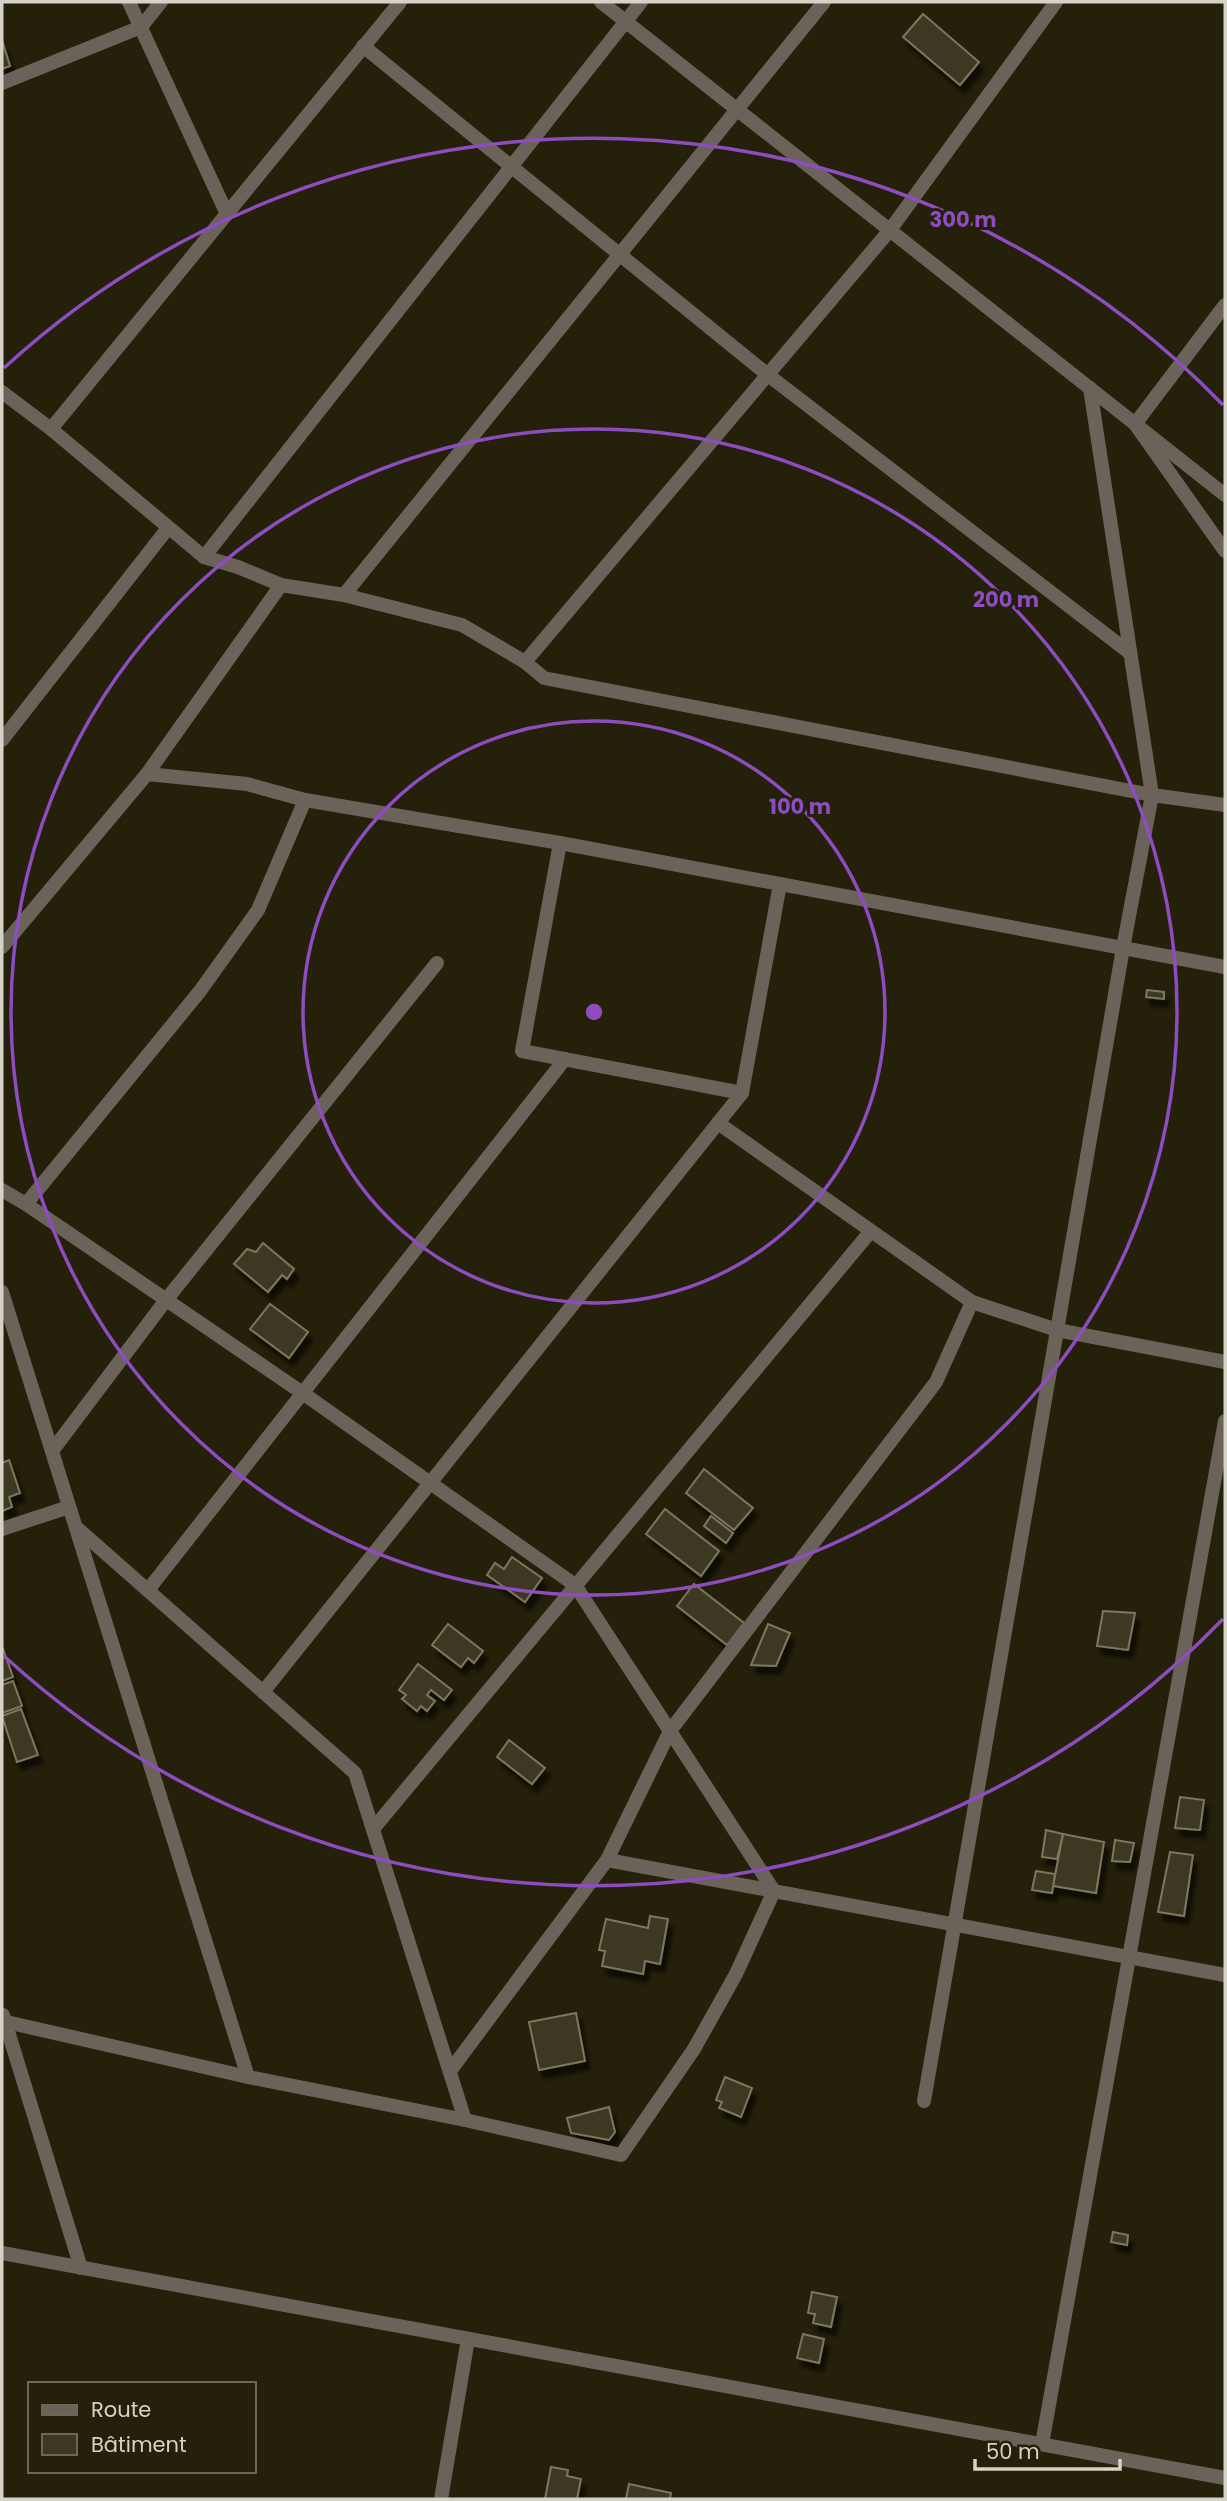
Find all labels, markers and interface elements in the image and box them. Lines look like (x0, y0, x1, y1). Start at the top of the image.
text: 300 m (930, 205, 996, 234)
text: 200 m (973, 585, 1039, 614)
text: 100 m (769, 792, 831, 821)
centre of rings (582, 1000, 606, 1024)
legend (28, 2382, 256, 2473)
text: Route (91, 2395, 151, 2424)
scale bar (975, 2428, 1120, 2472)
text: Bâtiment (91, 2430, 187, 2459)
text: 50 m (986, 2437, 1040, 2466)

